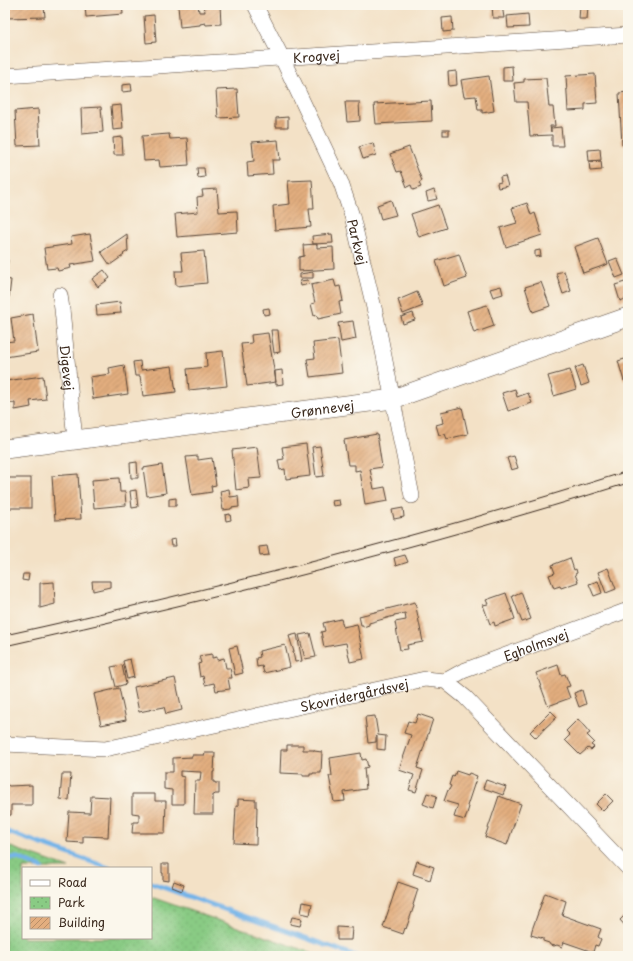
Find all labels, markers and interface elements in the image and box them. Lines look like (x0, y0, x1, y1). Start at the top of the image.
street label: Krogvej (292, 44, 340, 67)
street label: Parkvej (344, 217, 373, 267)
street label: Digevej (56, 344, 80, 391)
street label: Grønnevej (290, 395, 355, 422)
street label: Egholmsvej (501, 623, 571, 665)
street label: Skovridergårdsvej (298, 673, 410, 716)
legend (22, 867, 152, 939)
text: Road (58, 873, 87, 891)
text: Park (58, 893, 85, 911)
text: Building (58, 913, 105, 931)

